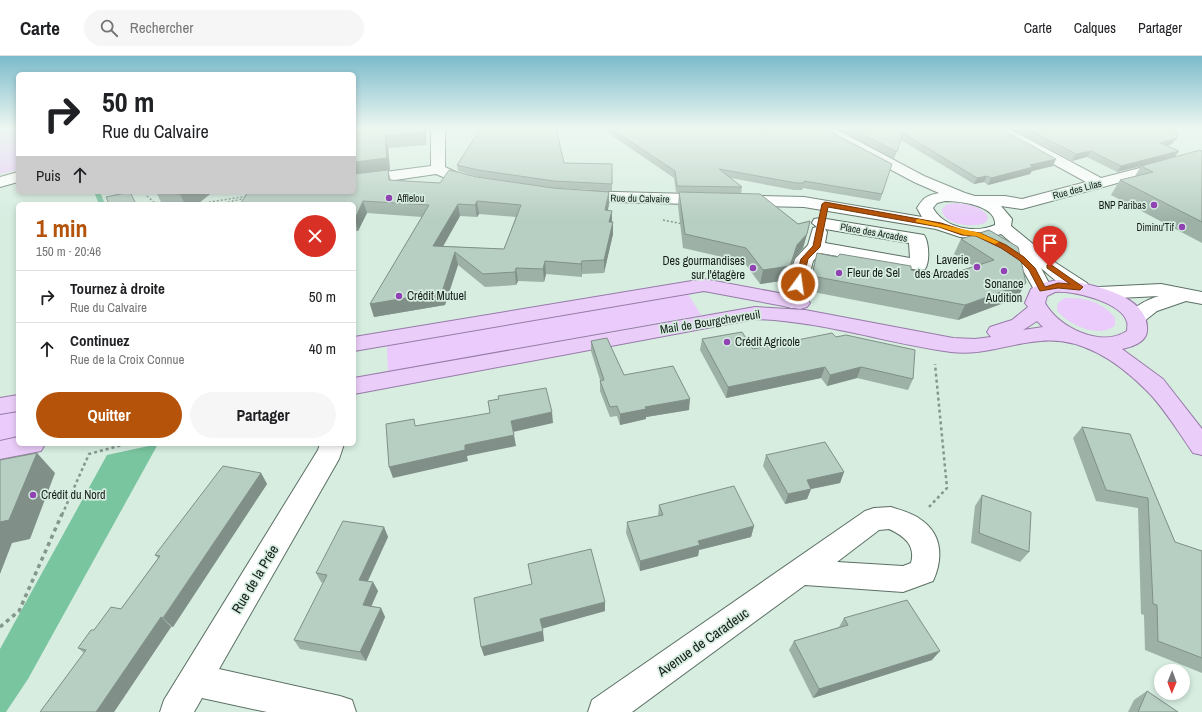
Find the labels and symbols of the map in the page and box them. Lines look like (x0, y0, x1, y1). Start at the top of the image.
street label: Rue des Lilas (1051, 177, 1103, 202)
street label: Rue du Calvaire (610, 191, 670, 206)
place label: Afflelou (396, 192, 424, 205)
marker: Afflelou (384, 193, 394, 203)
place label: BNP Paribas (1099, 199, 1146, 212)
marker: BNP Paribas (1149, 200, 1159, 210)
street label: Place des Arcades (839, 220, 908, 245)
place label: Diminu'Tif (1137, 221, 1175, 234)
marker: Diminu'Tif (1177, 222, 1187, 232)
pin (1033, 226, 1067, 267)
place label: Laverie des Arcades (915, 252, 969, 282)
place label: Des gourmandises sur l'étagère (662, 253, 745, 283)
marker: Laverie des Arcades (972, 262, 982, 272)
marker: Des gourmandises sur l'étagère (748, 263, 758, 273)
position arrow (777, 263, 819, 305)
place label: Fleur de Sel (847, 265, 900, 281)
marker: Sonance Audition (999, 266, 1009, 276)
marker: Fleur de Sel (834, 268, 844, 278)
place label: Sonance Audition (985, 276, 1023, 306)
place label: Crédit Mutuel (407, 288, 466, 304)
marker: Crédit Mutuel (394, 291, 404, 301)
street label: Mail de Bourgchevreuil (659, 306, 761, 338)
place label: Crédit Agricole (735, 334, 800, 350)
marker: Crédit Agricole (722, 337, 732, 347)
place label: Crédit du Nord (41, 487, 106, 503)
marker: Crédit du Nord (28, 490, 38, 500)
street label: Rue de la Prée (228, 542, 282, 616)
street label: Avenue de Caradeuc (653, 604, 752, 681)
north arrow (1154, 664, 1190, 700)

